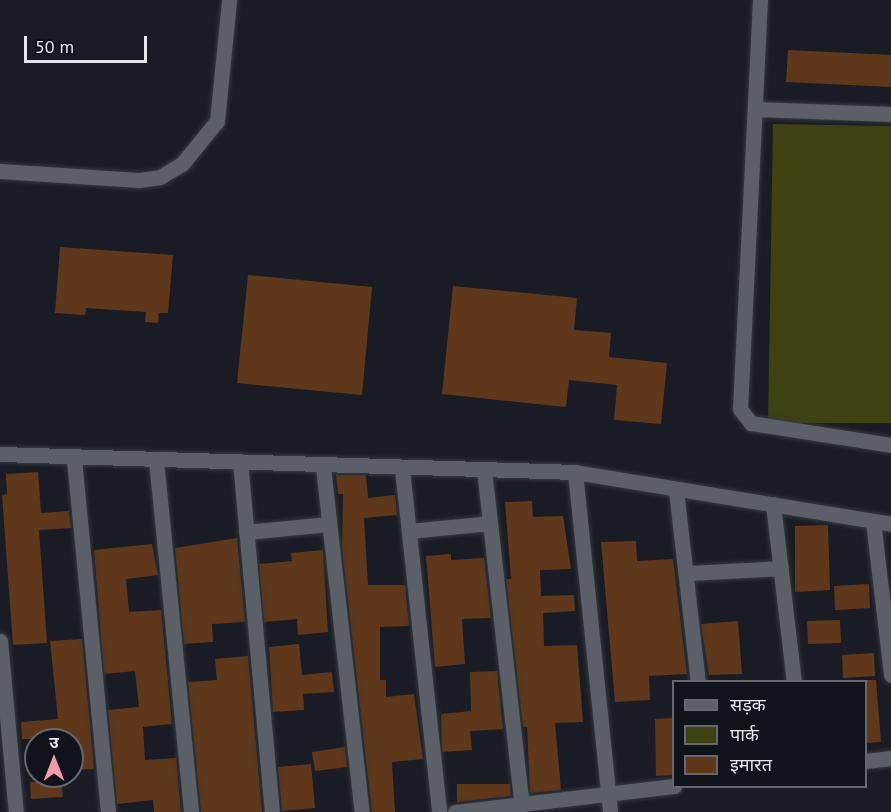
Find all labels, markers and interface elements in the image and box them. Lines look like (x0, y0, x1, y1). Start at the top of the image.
scale bar (27, 24, 150, 62)
text: 50 m (35, 35, 74, 58)
legend (672, 680, 867, 788)
text: सड़क (730, 693, 766, 716)
text: पार्क (730, 723, 759, 746)
north arrow (24, 728, 84, 788)
text: उ (49, 732, 59, 752)
text: इमारत (730, 753, 772, 776)

